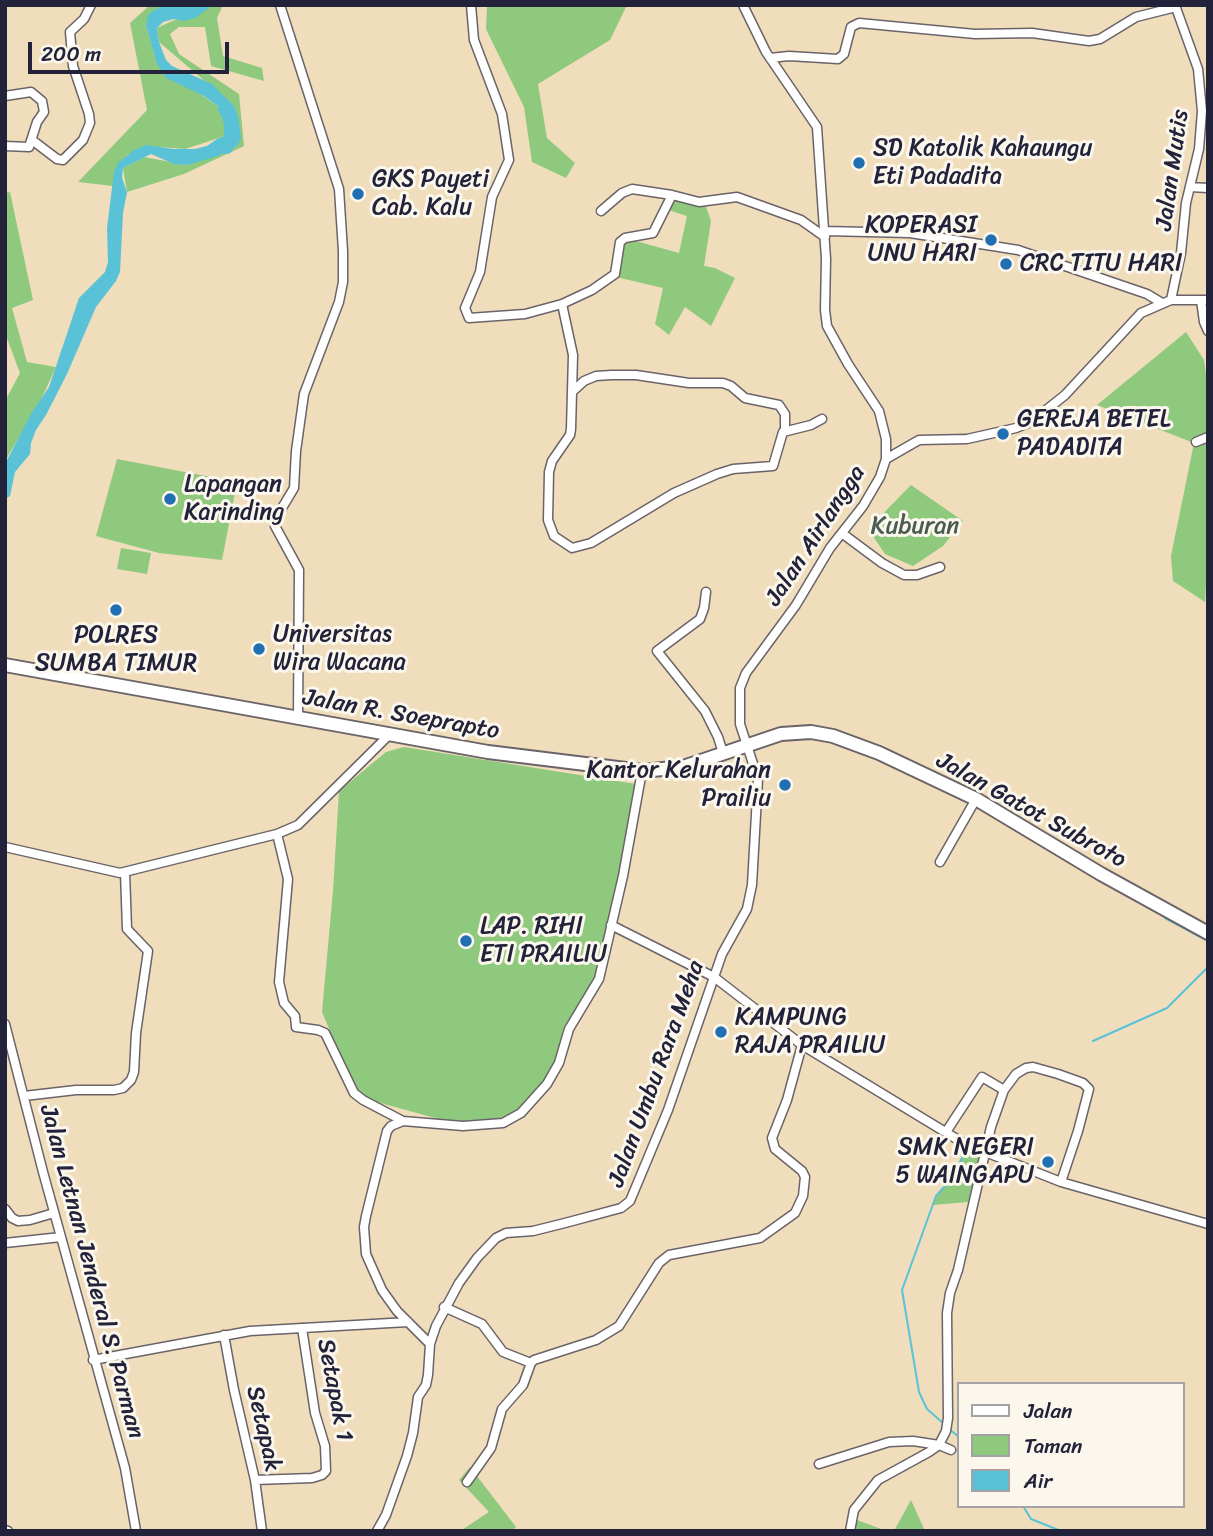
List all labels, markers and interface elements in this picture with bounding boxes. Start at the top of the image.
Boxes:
scale bar [32,28,233,72]
text: 200 m [41,35,101,73]
street label: Jalan Mutis [1150,108,1196,232]
place label: SD Katolik Kahaungu Eti Padadita [873,135,1092,191]
marker: SD Katolik Kahaungu Eti Padadita [851,155,867,171]
place label: GKS Payeti Cab. Kalu [372,166,489,222]
marker: GKS Payeti Cab. Kalu [350,186,366,202]
place label: KOPERASI UNU HARI [865,212,977,268]
marker: KOPERASI UNU HARI [983,232,999,248]
place label: CRC TITU HARI [1020,250,1182,278]
marker: CRC TITU HARI [998,256,1014,272]
place label: GEREJA BETEL PADADITA [1017,406,1171,462]
marker: GEREJA BETEL PADADITA [995,426,1011,442]
street label: Jalan Airlangga [760,460,872,612]
place label: Lapangan Karinding [184,471,284,527]
marker: Lapangan Karinding [162,491,178,507]
park label: Kuburan [871,513,959,541]
marker: POLRES SUMBA TIMUR [108,602,124,618]
place label: Universitas Wira Wacana [273,621,406,677]
place label: POLRES SUMBA TIMUR [35,622,197,678]
marker: Universitas Wira Wacana [251,641,267,657]
street label: Jalan R. Soeprapto [301,684,501,746]
street label: Jalan Gatot Subroto [931,747,1131,875]
place label: Kantor Kelurahan Prailiu [587,757,771,813]
marker: Kantor Kelurahan Prailiu [777,777,793,793]
place label: LAP. RIHI ETI PRAILIU [480,913,607,969]
marker: LAP. RIHI ETI PRAILIU [458,933,474,949]
street label: Jalan Umbu Rara Meha [603,957,711,1191]
place label: KAMPUNG RAJA PRAILIU [735,1004,885,1060]
marker: KAMPUNG RAJA PRAILIU [713,1024,729,1040]
street label: Jalan Letnan Jenderal S. Parman [33,1102,149,1442]
place label: SMK NEGERI 5 WAINGAPU [895,1134,1034,1190]
marker: SMK NEGERI 5 WAINGAPU [1040,1154,1056,1170]
street label: Setapak 1 [310,1336,358,1444]
legend [958,1382,1185,1508]
street label: Setapak [239,1383,287,1475]
text: Jalan [1024,1392,1072,1430]
text: Taman [1024,1427,1082,1465]
text: Air [1024,1462,1052,1500]

